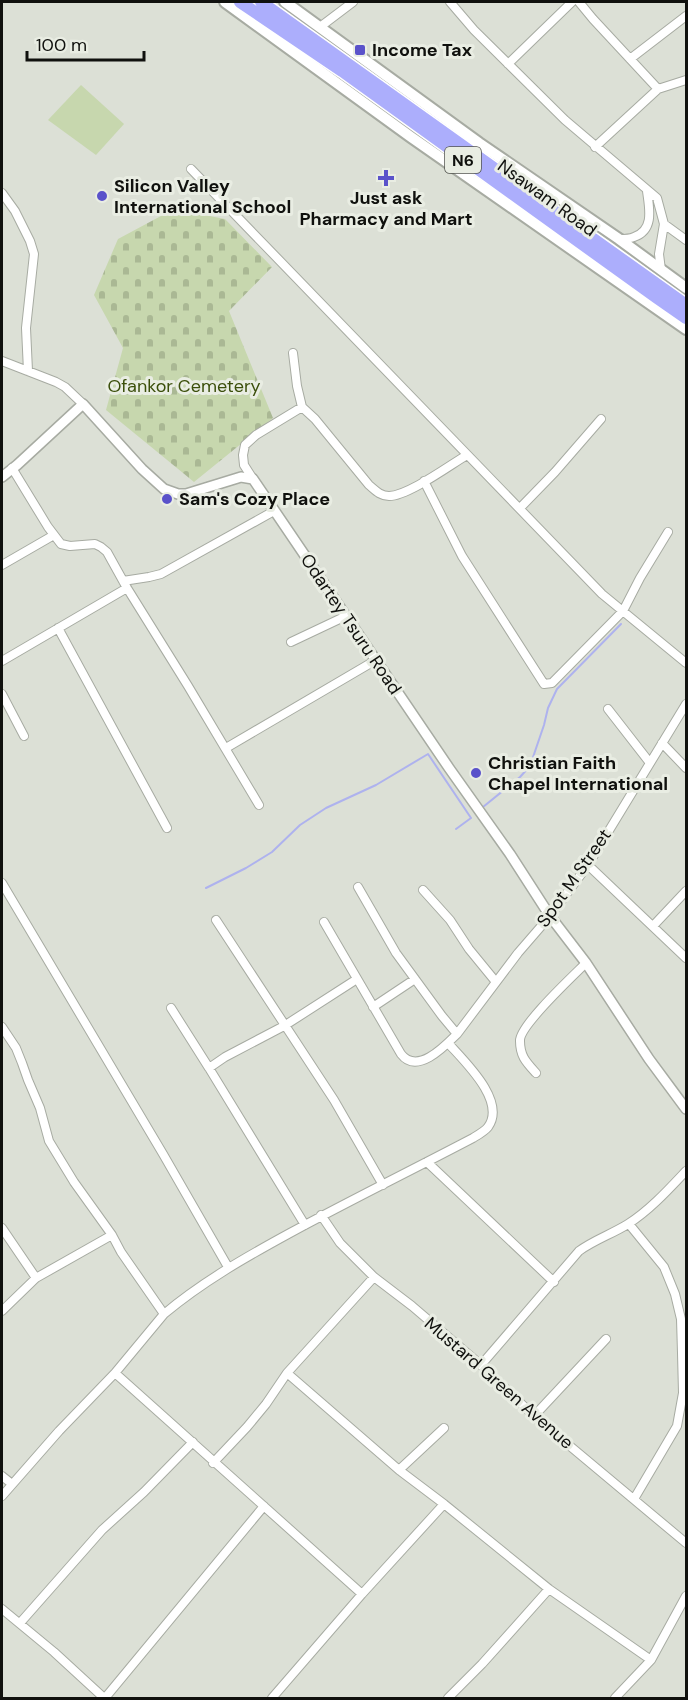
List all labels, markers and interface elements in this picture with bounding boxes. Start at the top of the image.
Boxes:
scale bar [27,24,144,62]
text: 100 m [36,33,87,57]
place label: Income Tax [372,38,472,62]
marker: Income Tax [353,43,367,57]
road number: N6 [445,147,481,173]
street label: Nsawam Road [493,154,601,242]
marker: Just ask Pharmacy and Mart [379,171,393,185]
place label: Silicon Valley International School [114,174,291,219]
place label: Just ask Pharmacy and Mart [300,186,472,231]
marker: Silicon Valley International School [95,189,109,203]
park label: Ofankor Cemetery [107,374,261,398]
place label: Sam's Cozy Place [179,487,330,511]
marker: Sam's Cozy Place [160,492,174,506]
street label: Odartey Tsuru Road [295,549,407,699]
place label: Christian Faith Chapel International [488,751,668,796]
marker: Christian Faith Chapel International [469,766,483,780]
street label: Spot M Street [531,824,617,932]
street label: Mustard Green Avenue [419,1312,579,1454]

